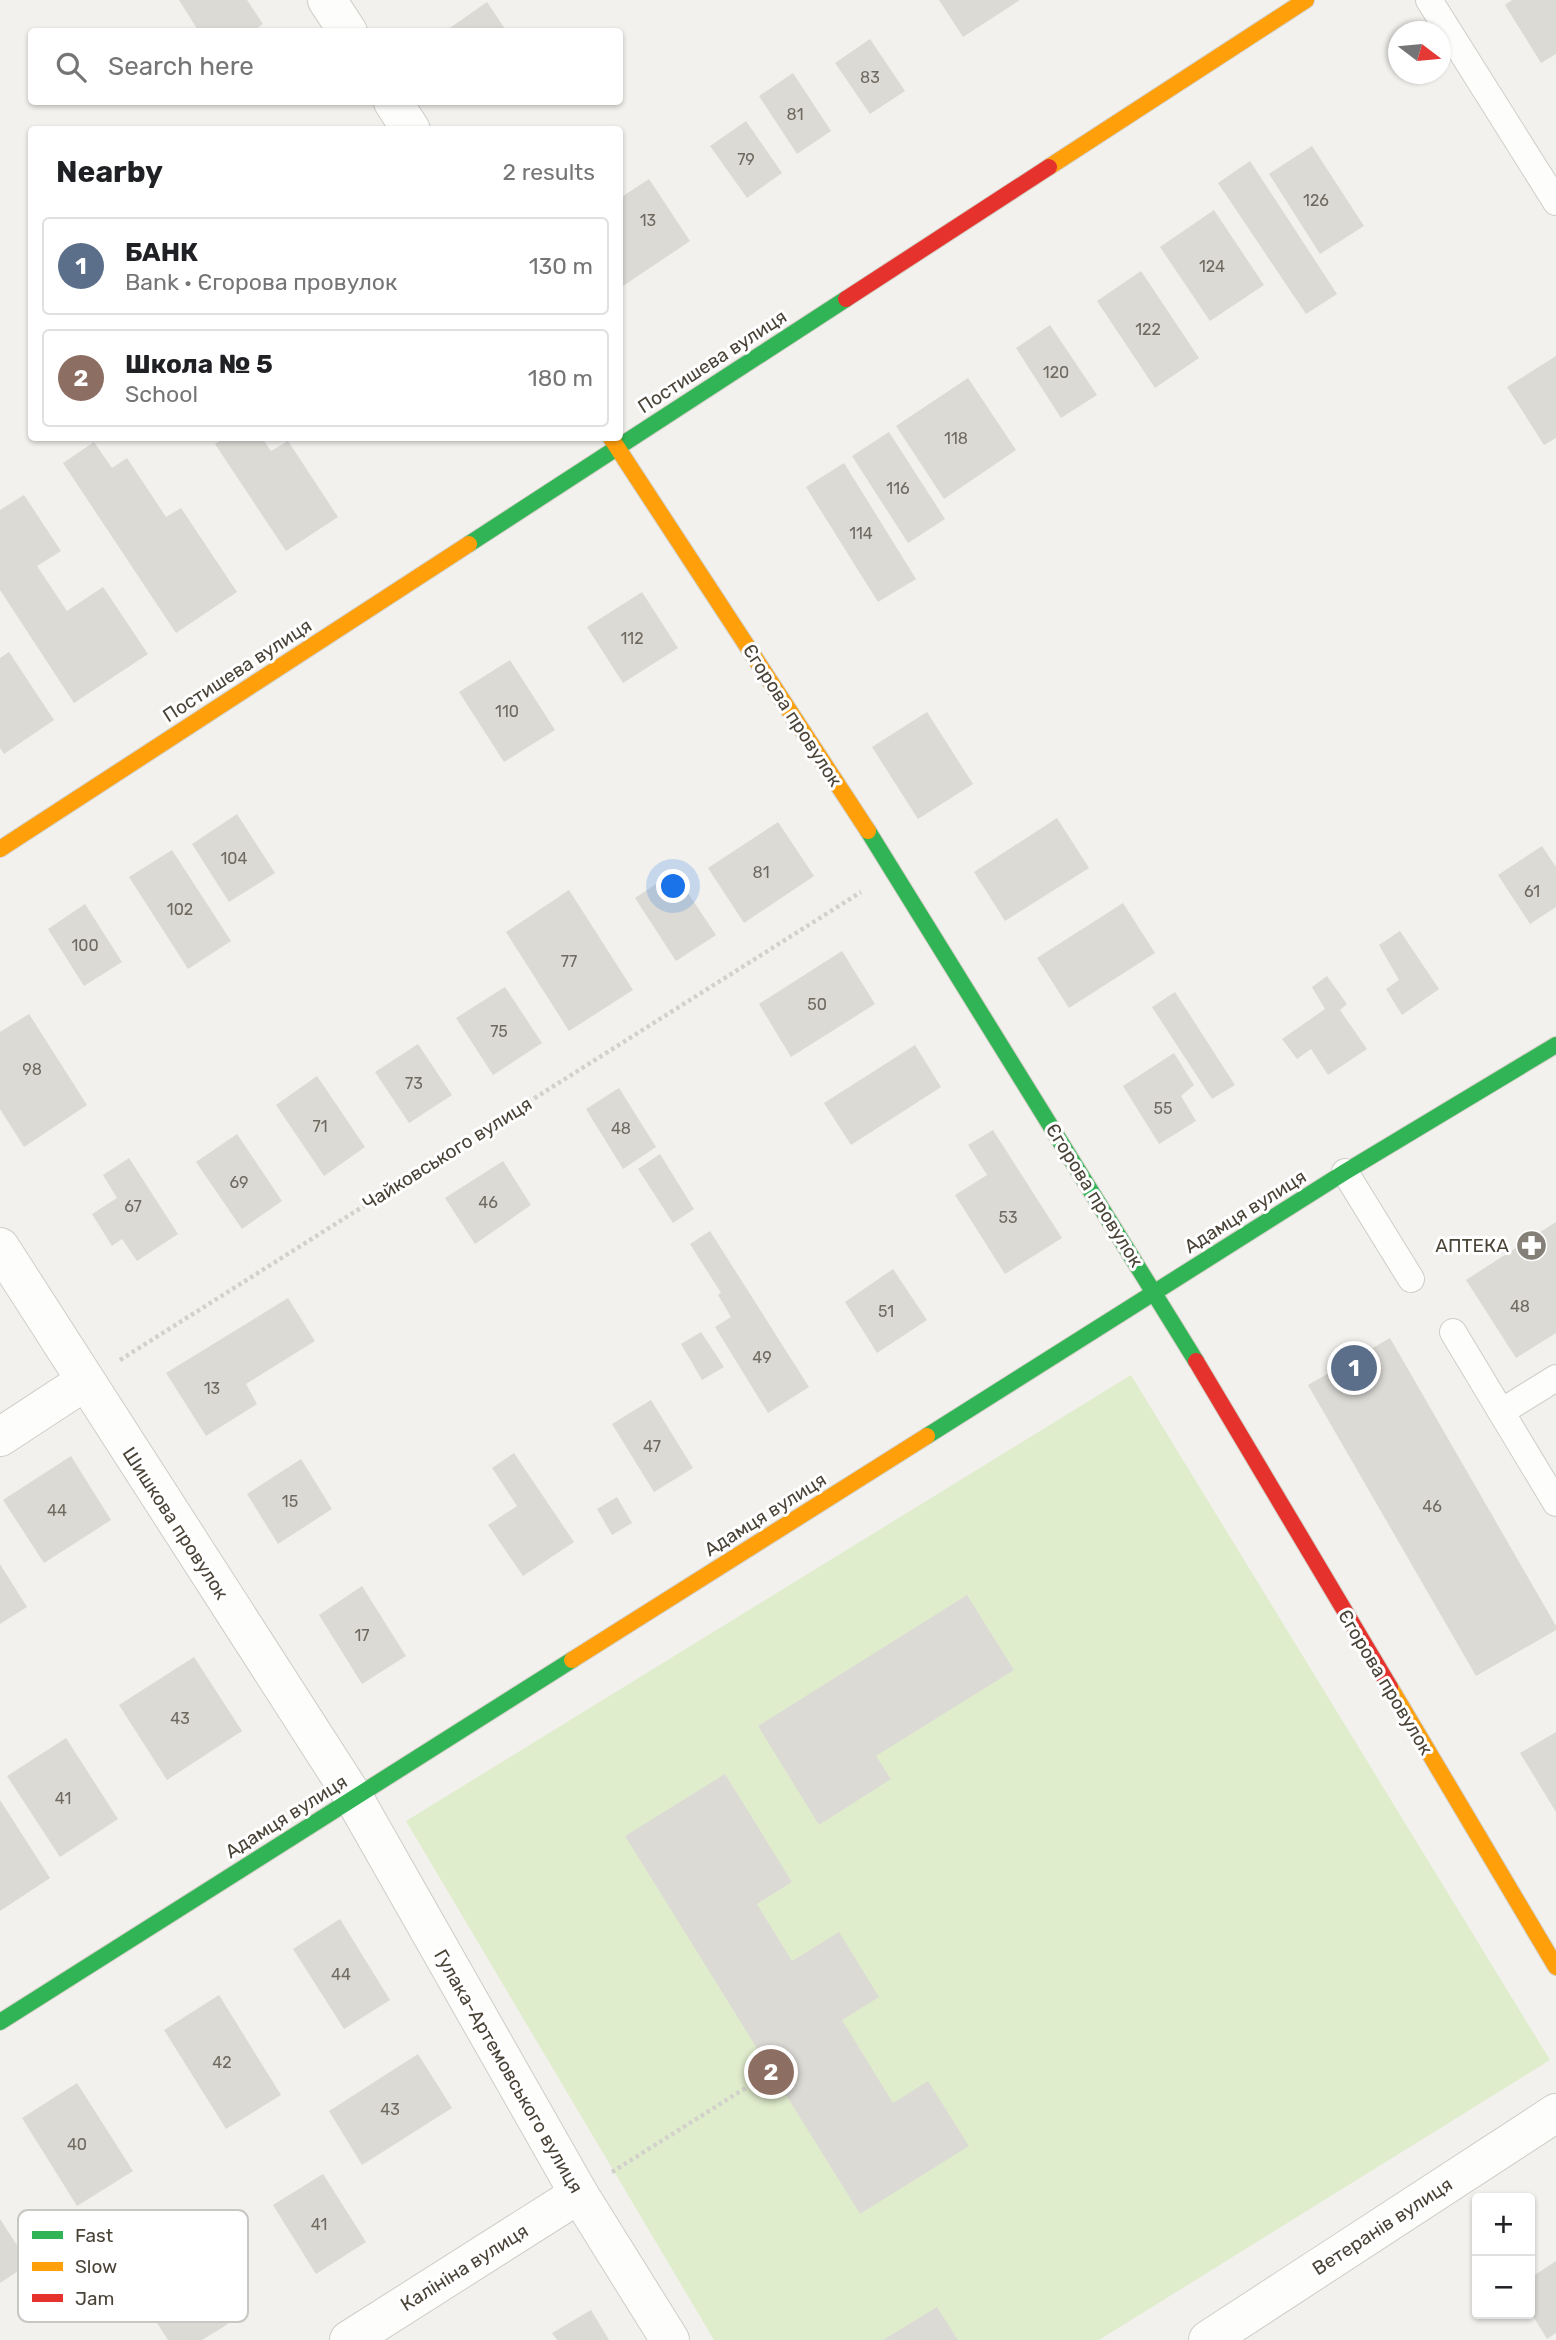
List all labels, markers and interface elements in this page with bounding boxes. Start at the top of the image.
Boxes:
north arrow [1388,21,1451,84]
search box [28,28,623,105]
icon: search [52,48,90,86]
text: Search here [108,51,254,82]
house number: 83 [860,68,880,87]
house number: 81 [786,105,804,124]
house number: 79 [737,150,755,169]
text: Nearby [56,154,163,190]
text: 2 results [503,158,595,186]
house number: 126 [1303,191,1329,210]
house number: 13 [640,211,656,230]
text: БАНК [125,237,198,268]
text: 1 [75,252,87,280]
text: 130 m [529,252,593,280]
house number: 124 [1199,257,1225,276]
text: Bank · Єгорова провулок [125,268,397,296]
street label: Постишева вулиця [634,305,791,418]
house number: 122 [1135,320,1161,339]
text: Школа № 5 [125,349,273,380]
house number: 120 [1043,363,1069,382]
text: 2 [74,364,88,392]
text: 180 m [528,364,593,392]
text: School [125,380,198,408]
house number: 118 [944,429,968,448]
house number: 116 [886,479,910,498]
house number: 114 [849,524,873,543]
street label: Постишева вулиця [159,614,316,727]
house number: 112 [620,629,644,648]
street label: Єгорова провулок [738,640,847,791]
house number: 110 [495,702,519,721]
house number: 104 [221,849,248,868]
house number: 81 [752,863,770,882]
your location [656,869,690,903]
house number: 61 [1524,882,1540,901]
house number: 102 [167,900,193,919]
house number: 100 [71,936,99,955]
house number: 77 [561,952,577,971]
house number: 50 [807,995,827,1014]
house number: 75 [490,1022,508,1041]
house number: 98 [22,1060,42,1079]
house number: 73 [405,1074,423,1093]
street label: Чайковського вулиця [358,1092,536,1215]
house number: 55 [1153,1099,1173,1118]
house number: 71 [312,1117,328,1136]
house number: 48 [611,1119,631,1138]
street label: Єгорова провулок [1041,1119,1148,1271]
street label: Адамця вулиця [1180,1165,1311,1258]
house number: 69 [229,1173,249,1192]
house number: 46 [478,1193,498,1212]
house number: 67 [124,1197,142,1216]
house number: 53 [998,1208,1018,1227]
pharmacy icon: АПТЕКА [1515,1228,1549,1262]
place label: АПТЕКА [1435,1234,1509,1257]
house number: 48 [1510,1297,1530,1316]
house number: 51 [878,1302,894,1321]
pin: 1 [1331,1342,1377,1394]
house number: 49 [752,1348,772,1367]
house number: 13 [204,1379,220,1398]
house number: 47 [643,1437,661,1456]
street label: Шишкова провулок [118,1443,233,1604]
street label: Адамця вулиця [700,1468,831,1561]
house number: 15 [282,1492,298,1511]
house number: 46 [1422,1497,1442,1516]
house number: 44 [47,1501,67,1520]
street label: Єгорова провулок [1333,1606,1438,1759]
house number: 17 [354,1626,370,1645]
house number: 43 [170,1709,190,1728]
street label: Адамця вулиця [221,1770,352,1863]
house number: 41 [55,1789,71,1808]
street label: Гулака-Артемовського вулиця [429,1945,588,2197]
house number: 44 [331,1965,351,1984]
pin: 2 [748,2046,794,2098]
house number: 42 [212,2053,232,2072]
house number: 43 [380,2100,400,2119]
house number: 40 [67,2135,87,2154]
street label: Ветеранів вулиця [1308,2173,1457,2280]
map controls [1472,2193,1535,2319]
button: + [1472,2193,1535,2256]
legend [18,2210,248,2322]
house number: 41 [311,2215,327,2234]
street label: Калініна вулиця [396,2219,532,2316]
text: Fast [75,2224,114,2247]
text: Slow [75,2255,117,2278]
button: − [1472,2256,1535,2319]
text: Jam [75,2287,114,2310]

